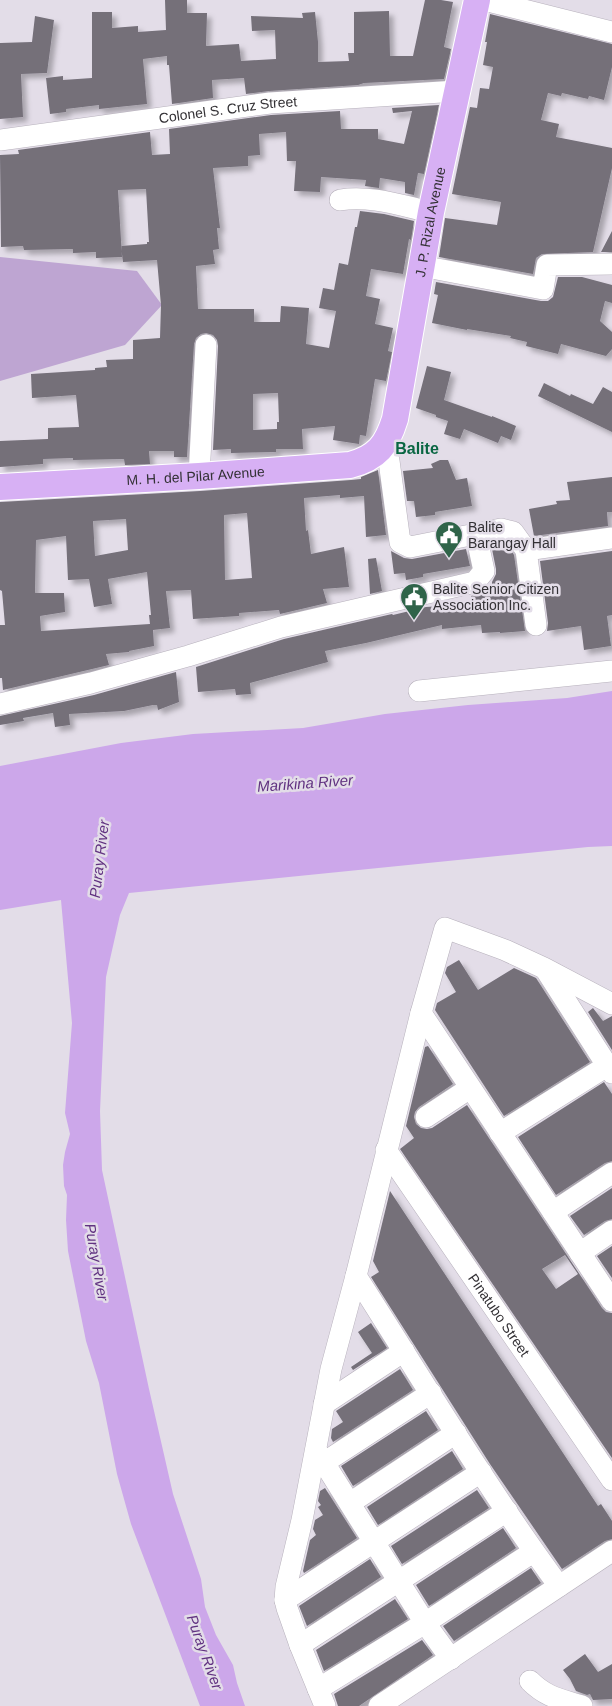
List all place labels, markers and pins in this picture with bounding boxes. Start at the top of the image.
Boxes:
place label: Balite Barangay Hall [468,519,556,551]
public building icon: Balite Barangay Hall [434,520,464,559]
place label: Balite Senior Citizen Association Inc. [433,581,559,613]
public building icon: Balite Senior Citizen Association Inc. [399,582,429,621]

